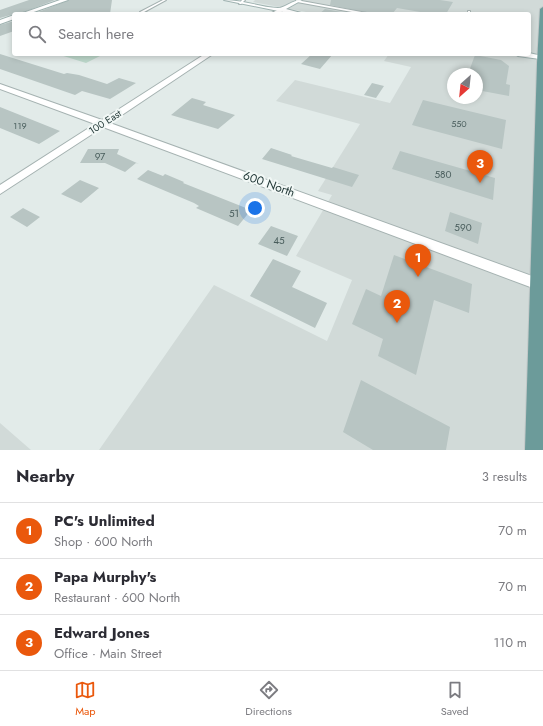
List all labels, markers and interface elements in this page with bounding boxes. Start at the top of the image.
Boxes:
search box [12,12,531,56]
icon: search [26,23,48,45]
text: Search here [58,23,134,45]
north arrow [447,68,483,104]
street label: 100 East [86,106,125,138]
house number: 550 [451,117,467,130]
house number: 119 [13,119,27,132]
house number: 97 [95,149,106,164]
pin: 3 [467,150,493,183]
street label: 600 North [241,166,297,202]
house number: 580 [434,167,452,182]
your location [245,198,265,218]
house number: 51 [229,206,239,221]
house number: 590 [454,220,472,235]
house number: 45 [273,233,285,248]
pin: 1 [405,244,431,277]
pin: 2 [384,290,410,323]
text: Nearby [16,464,74,488]
text: 3 results [482,467,527,486]
text: PC's Unlimited [54,510,155,532]
text: 1 [26,521,32,540]
text: 70 m [498,521,527,540]
text: Shop · 600 North [54,532,153,551]
text: Papa Murphy's [54,566,156,588]
text: 2 [25,577,33,596]
text: 70 m [498,577,527,596]
text: Restaurant · 600 North [54,588,180,607]
text: Edward Jones [54,622,150,644]
text: 3 [25,633,33,652]
text: 110 m [493,633,527,652]
text: Office · Main Street [54,644,162,663]
tab: Map [74,679,96,719]
tab: Directions [245,679,292,719]
tab: Saved [441,679,469,719]

